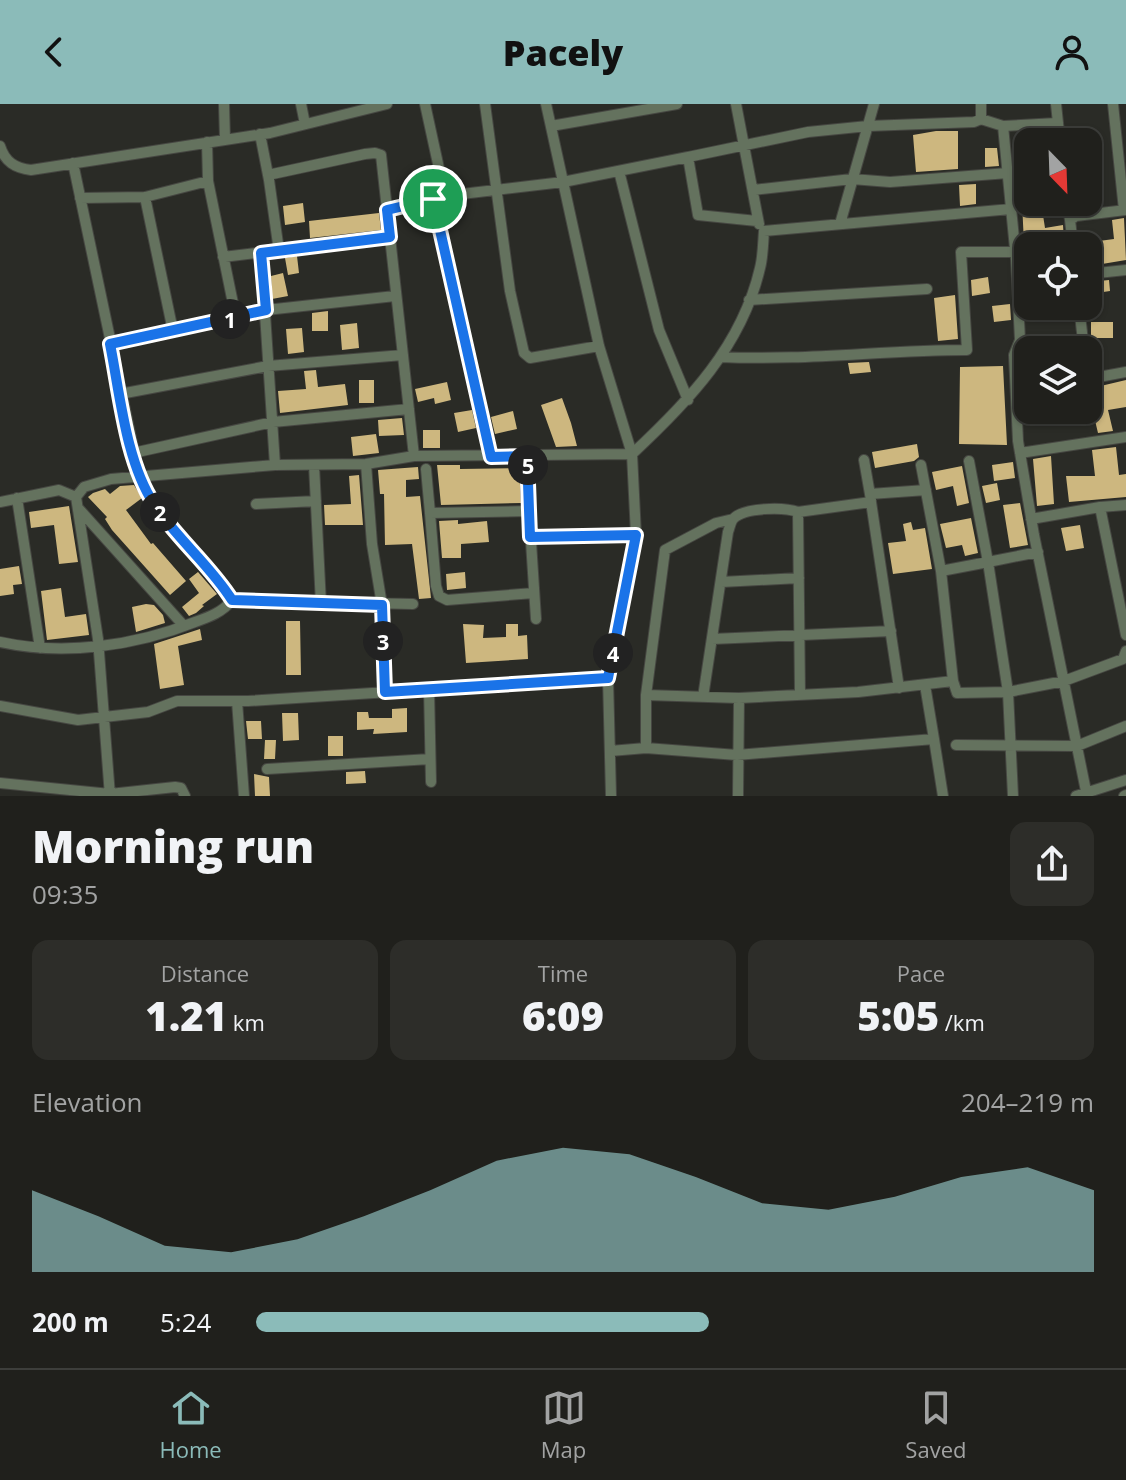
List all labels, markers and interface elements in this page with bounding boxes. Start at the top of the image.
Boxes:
text: Pacely [503,28,623,77]
icon: back [32,30,76,74]
icon: person [1050,30,1094,74]
north arrow [1014,128,1102,216]
map controls [1014,128,1102,424]
pin [399,165,467,233]
icon: arrive [411,177,455,221]
button: locate [1014,232,1102,320]
pin: 1 [210,299,250,339]
text: 1 [224,304,236,334]
button: layers [1014,336,1102,424]
pin: 5 [508,445,548,485]
text: 5 [522,450,534,480]
pin: 2 [140,492,180,532]
text: 2 [154,497,166,527]
pin: 3 [363,621,403,661]
text: 3 [377,626,389,656]
pin: 4 [593,633,633,673]
text: 4 [607,638,619,668]
text: Morning run [32,816,314,876]
button: share [1010,822,1094,906]
text: 09:35 [32,876,98,912]
text: Distance [161,958,249,988]
text: Time [538,958,588,988]
text: Pace [897,958,945,988]
text: 1.21 [145,988,227,1043]
text: 6:09 [522,988,604,1043]
text: 5:05 [857,988,939,1043]
text: km [227,1007,265,1037]
text: /km [939,1007,985,1037]
text: Elevation [32,1084,142,1120]
text: 204–219 m [961,1084,1094,1120]
text: 200 m [32,1304,109,1340]
text: 5:24 [160,1304,211,1340]
tab: Home [160,1386,222,1464]
tab: Map [541,1386,586,1464]
tab: Saved [905,1386,966,1464]

